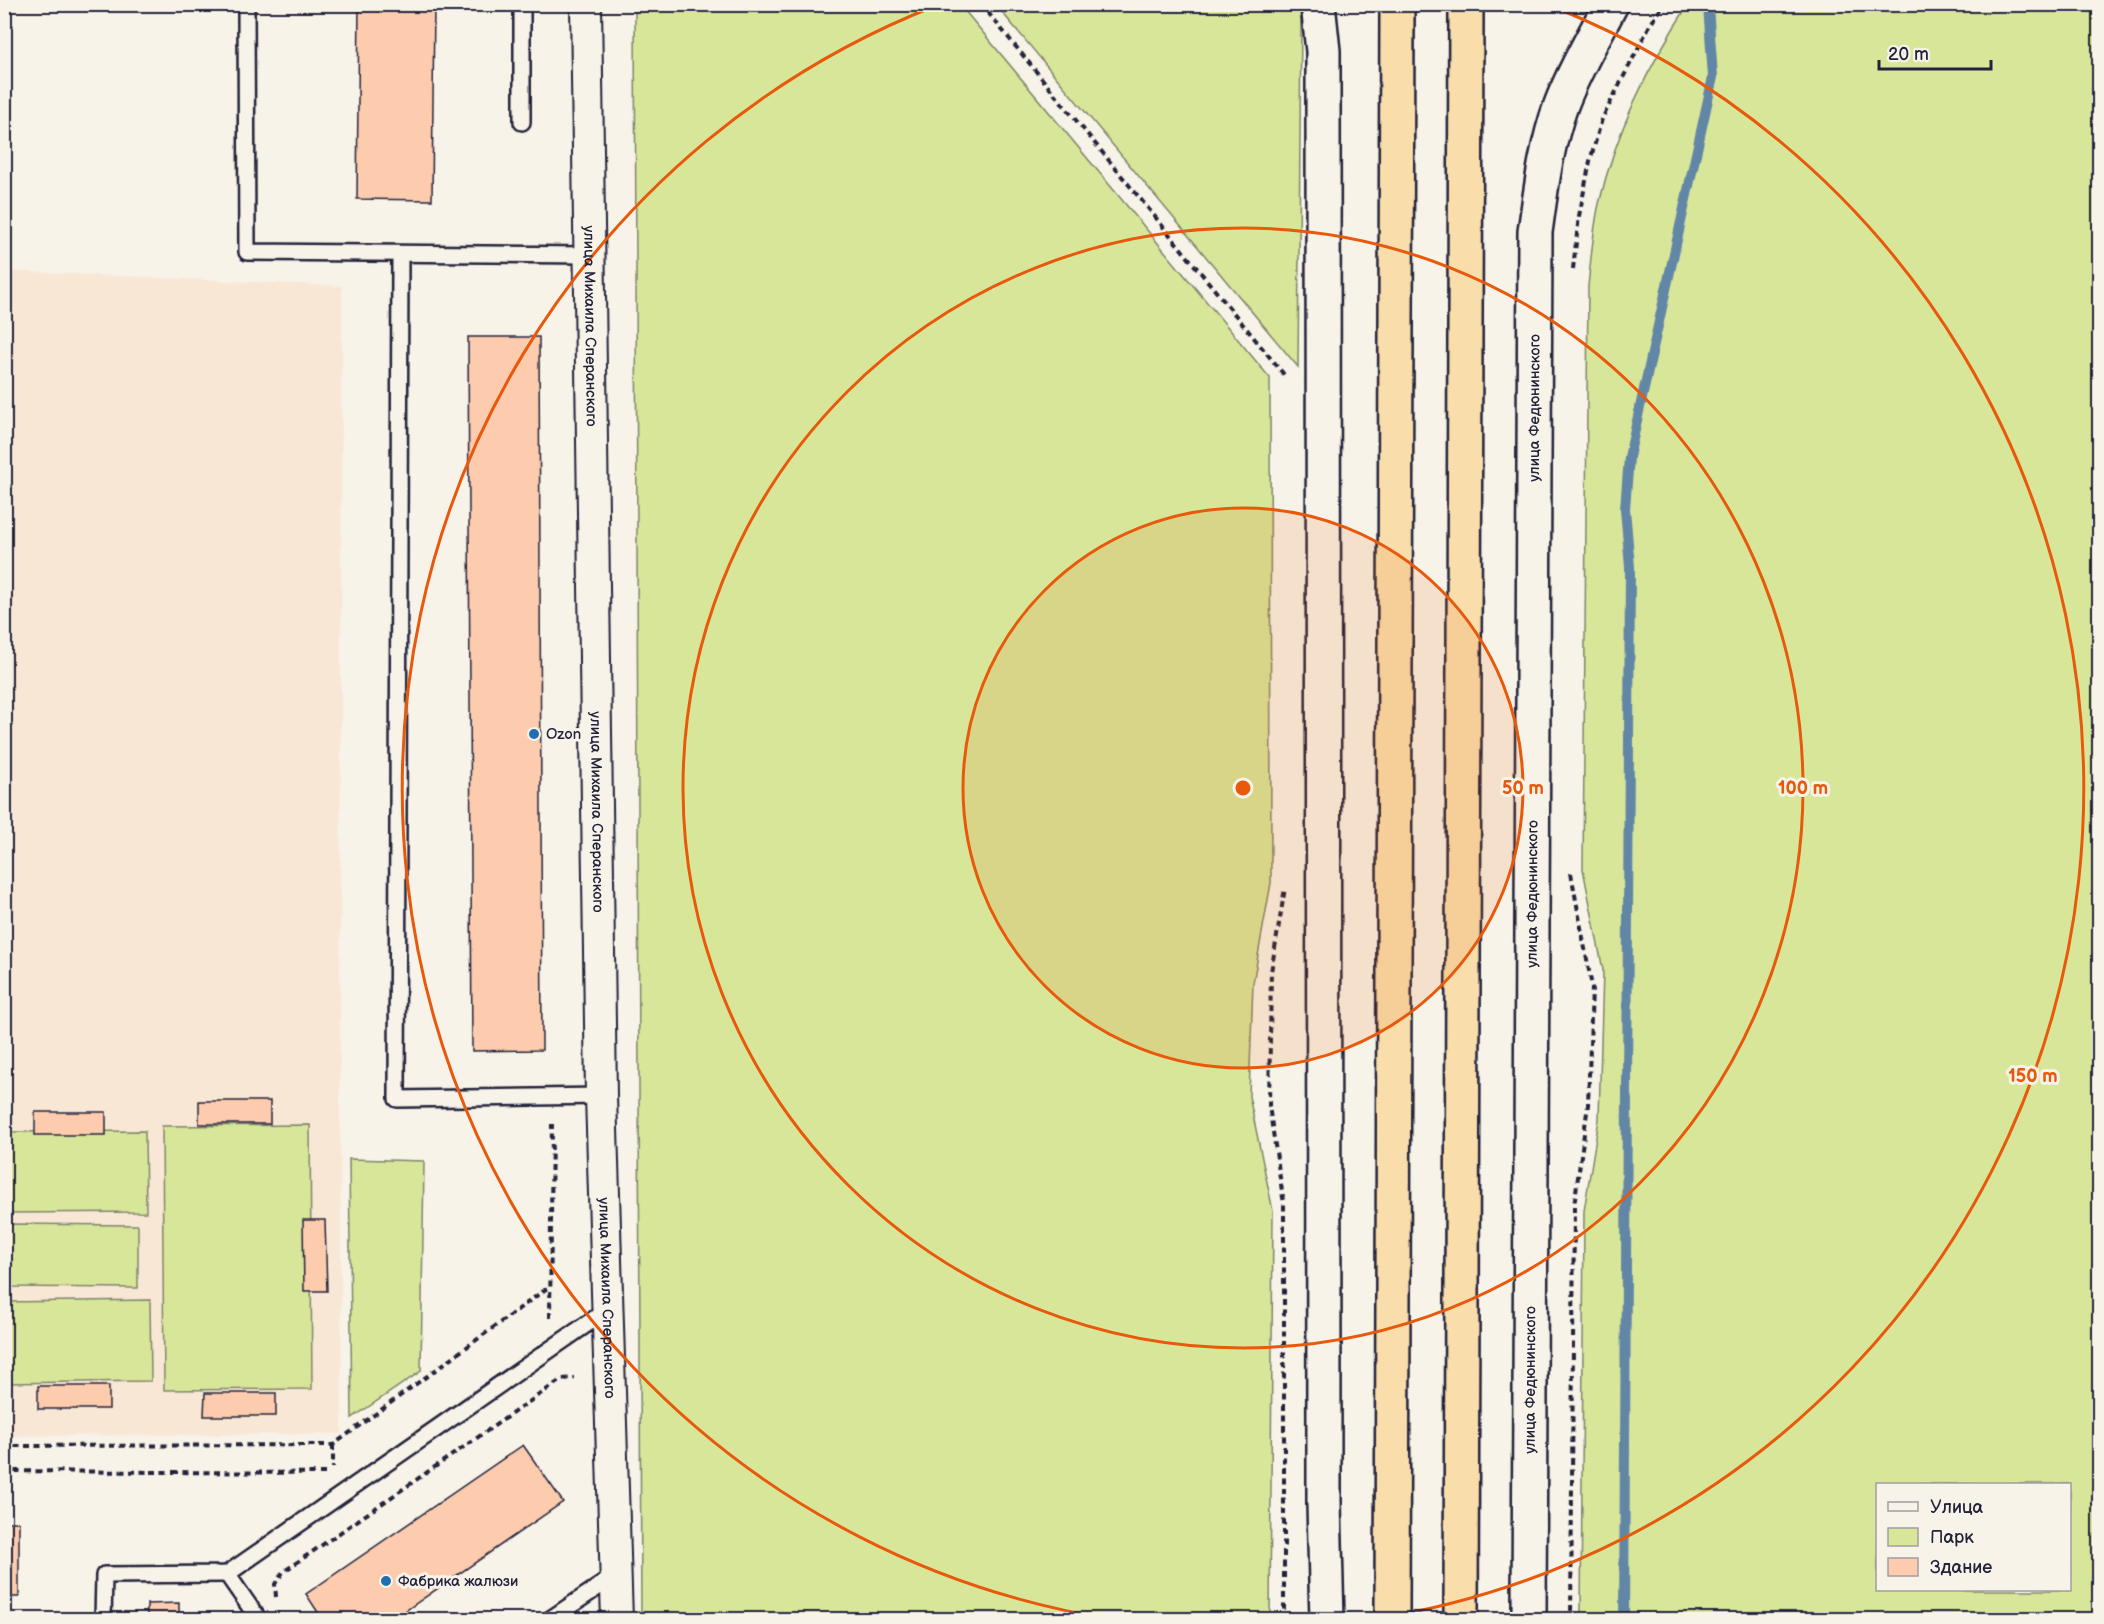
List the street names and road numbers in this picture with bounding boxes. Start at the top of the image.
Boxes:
street label: улица Михаила Сперанского [580,225,601,427]
street label: улица Федюнинского [1524,334,1544,482]
street label: улица Михаила Сперанского [586,711,608,913]
street label: улица Федюнинского [1522,820,1542,968]
street label: улица Михаила Сперанского [595,1197,620,1399]
street label: улица Федюнинского [1520,1306,1540,1454]

